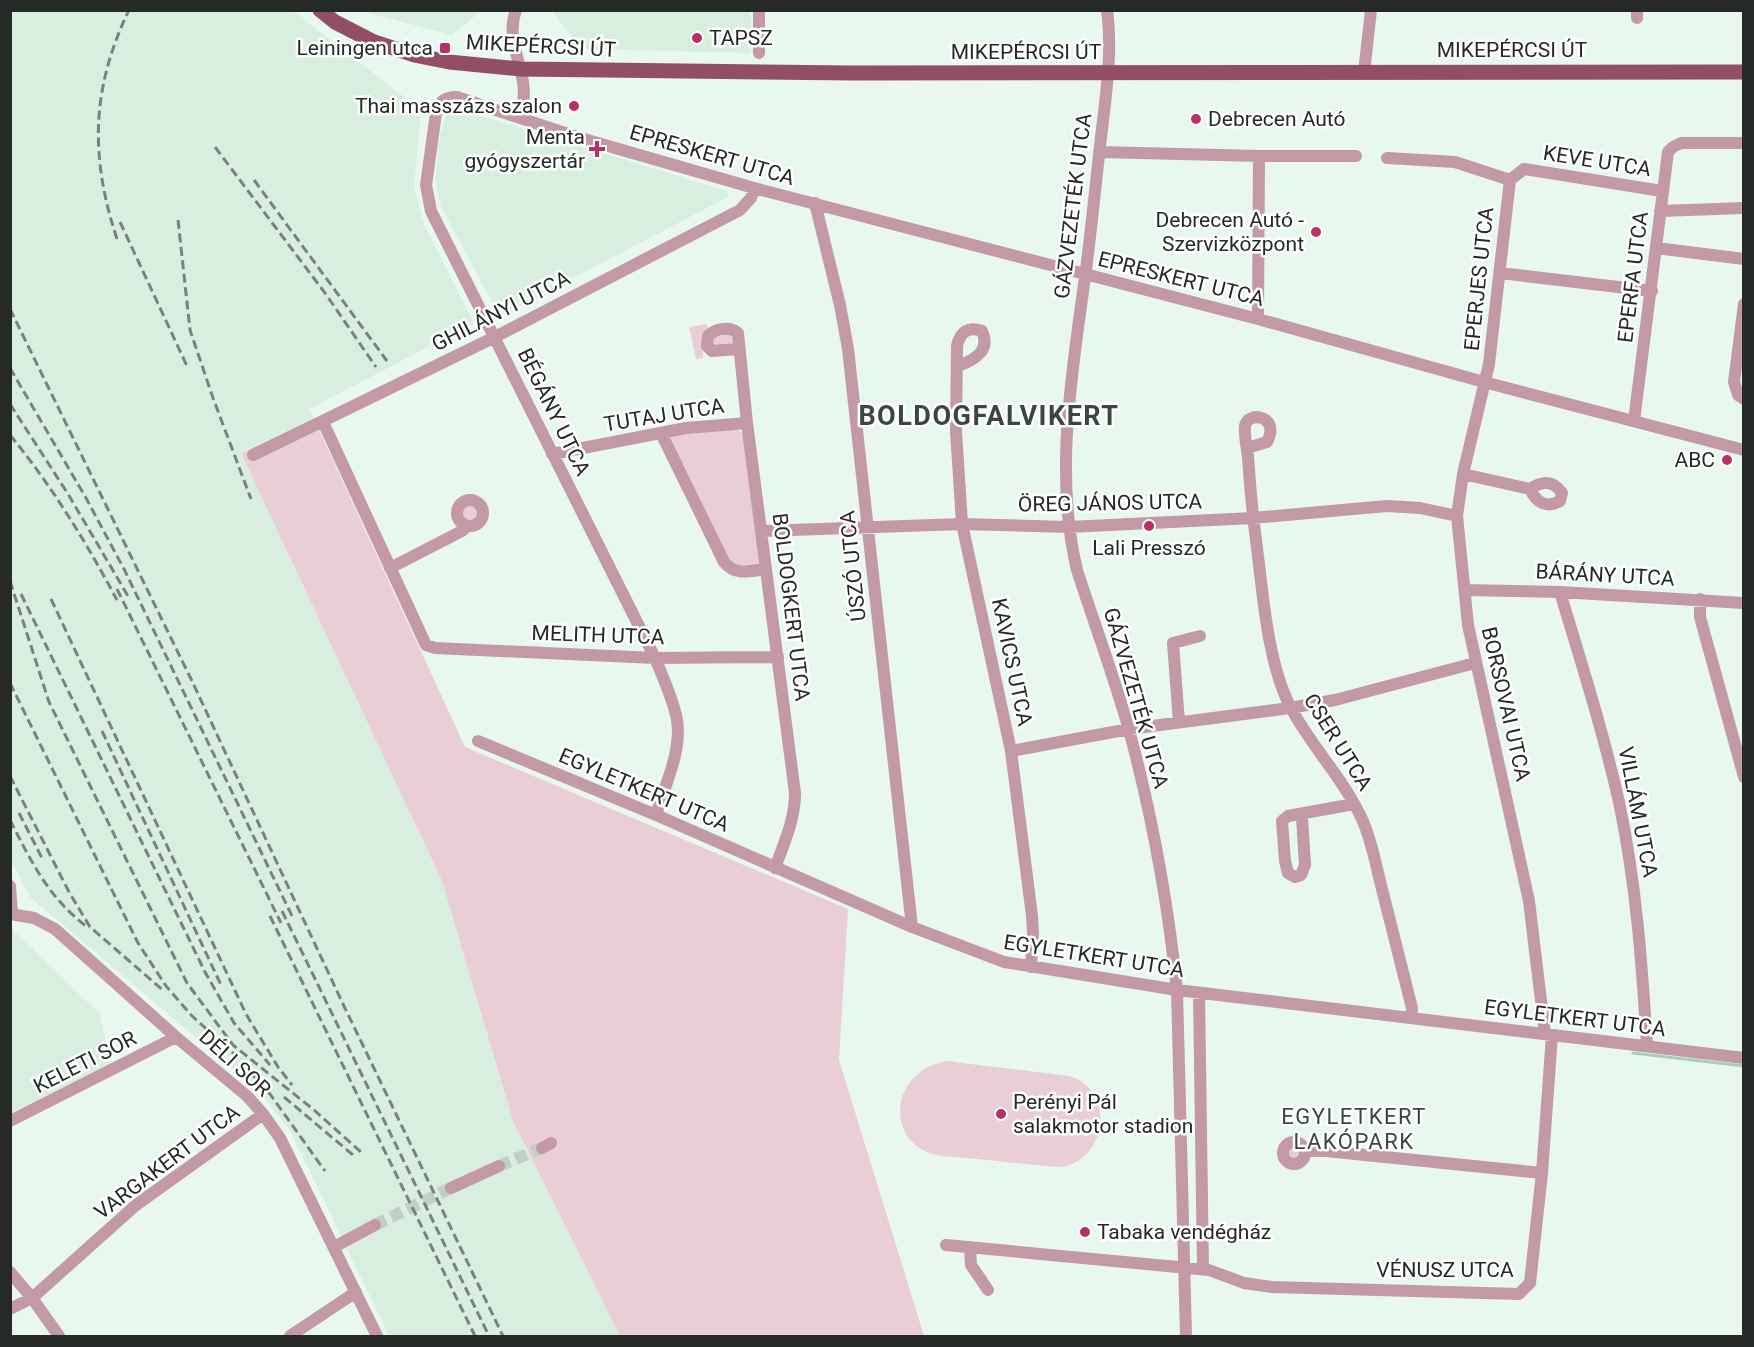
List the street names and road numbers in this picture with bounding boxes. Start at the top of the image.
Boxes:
street label: MIKEPÉRCSI ÚT [465,30,617,62]
street label: MIKEPÉRCSI ÚT [1437,38,1588,62]
street label: MIKEPÉRCSI ÚT [951,40,1102,64]
street label: GÁZVEZETÉK UTCA [1050,112,1096,300]
street label: EPRESKERT UTCA [627,120,797,190]
street label: KEVE UTCA [1541,141,1653,181]
street label: EPERJES UTCA [1460,206,1499,352]
street label: EPERFA UTCA [1613,210,1653,344]
street label: EPRESKERT UTCA [1095,247,1267,311]
street label: GHILÁNYI UTCA [428,266,574,356]
street label: BÉGÁNY UTCA [513,344,595,480]
street label: TUTAJ UTCA [602,394,726,436]
street label: ÖREG JÁNOS UTCA [1018,489,1203,517]
street label: ÚSZÓ UTCA [835,509,871,623]
street label: BOLDOGKERT UTCA [768,512,814,703]
street label: BÁRÁNY UTCA [1535,559,1675,591]
street label: KAVICS UTCA [987,596,1037,728]
street label: GÁZVEZETÉK UTCA [1099,605,1173,791]
street label: MELITH UTCA [531,621,665,649]
street label: BORSOVAI UTCA [1477,625,1535,784]
street label: CSER UTCA [1299,689,1377,795]
street label: EGYLETKERT UTCA [555,743,733,837]
street label: VILLÁM UTCA [1614,745,1662,880]
street label: EGYLETKERT UTCA [1002,930,1186,982]
street label: EGYLETKERT UTCA [1483,995,1667,1041]
street label: DÉLI SOR [194,1025,276,1101]
street label: KELETI SOR [30,1026,140,1098]
street label: VARGAKERT UTCA [90,1100,244,1224]
street label: VÉNUSZ UTCA [1376,1258,1514,1282]

